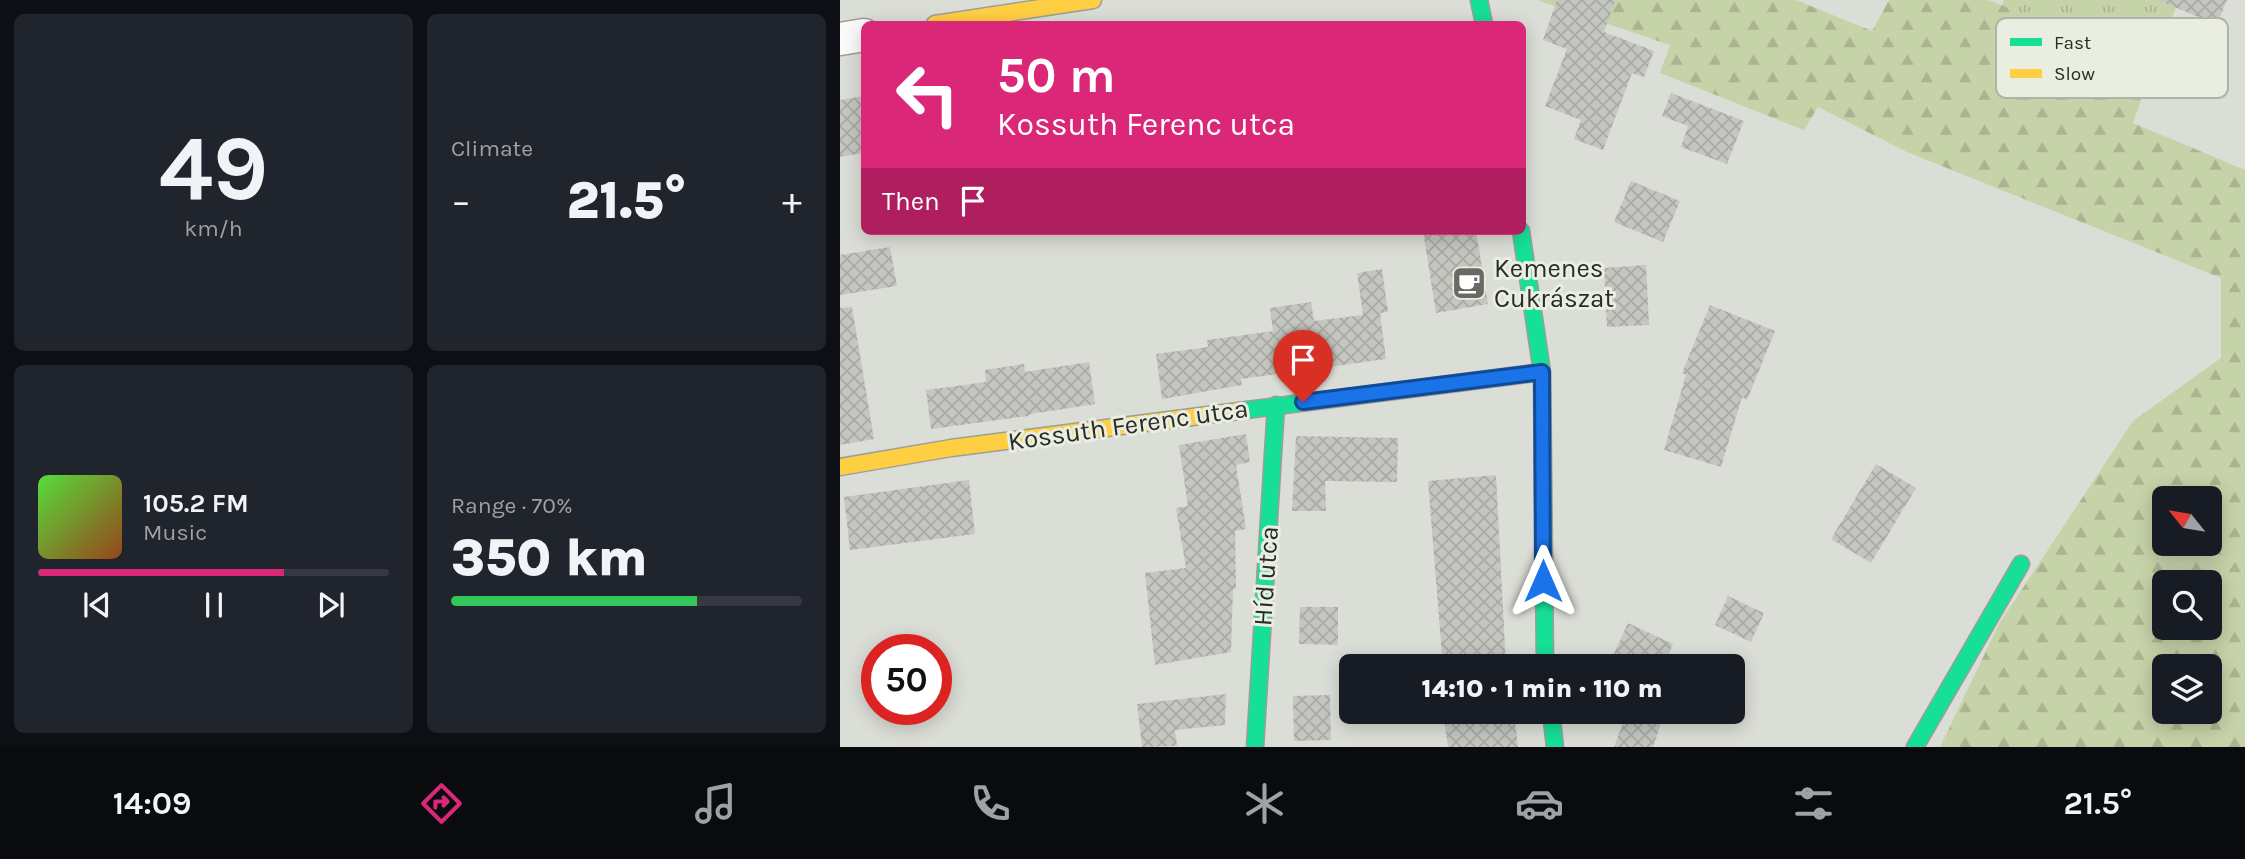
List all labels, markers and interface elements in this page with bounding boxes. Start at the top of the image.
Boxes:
legend [1996,18,2228,98]
text: Fast [2054,32,2091,54]
text: 50 m [997,47,1115,104]
icon: left [882,49,973,140]
text: Slow [2054,63,2095,85]
text: Kossuth Ferenc utca [997,106,1295,143]
text: 49 [159,116,268,222]
text: Climate [451,135,533,162]
text: 21.5° [566,170,687,231]
text: − [451,179,471,224]
text: + [782,179,802,224]
icon: arrive [954,182,992,220]
text: Then [882,186,940,217]
text: km/h [184,215,243,242]
place label: Kemenes Cukrászat [1494,253,1614,314]
cafe icon: Kemenes Cukrászat [1450,264,1488,302]
pin [1273,330,1333,402]
icon: arrive [1284,341,1322,379]
street label: Kossuth Ferenc utca [1006,393,1250,457]
north arrow [2152,486,2222,556]
map controls [2152,486,2222,724]
text: 105.2 FM [143,488,249,519]
text: Range · 70% [451,492,573,519]
text: Music [143,519,207,546]
street label: Híd utca [1247,525,1285,627]
text: 350 km [451,527,648,588]
position arrow [1506,544,1580,618]
button: search [2152,570,2222,640]
icon: previous [78,586,116,624]
icon: pause [195,586,233,624]
icon: next [312,586,350,624]
speed limit sign: 50 [861,634,952,725]
button: layers [2152,654,2222,724]
text: 14:10 · 1 min · 110 m [1422,673,1662,704]
icon: directions [417,779,466,828]
icon: music [691,779,740,828]
icon: phone [966,779,1015,828]
icon: climate [1240,779,1289,828]
icon: car [1515,779,1564,828]
icon: filters [1789,779,1838,828]
text: 14:09 [113,785,192,822]
text: 21.5° [2064,785,2132,822]

